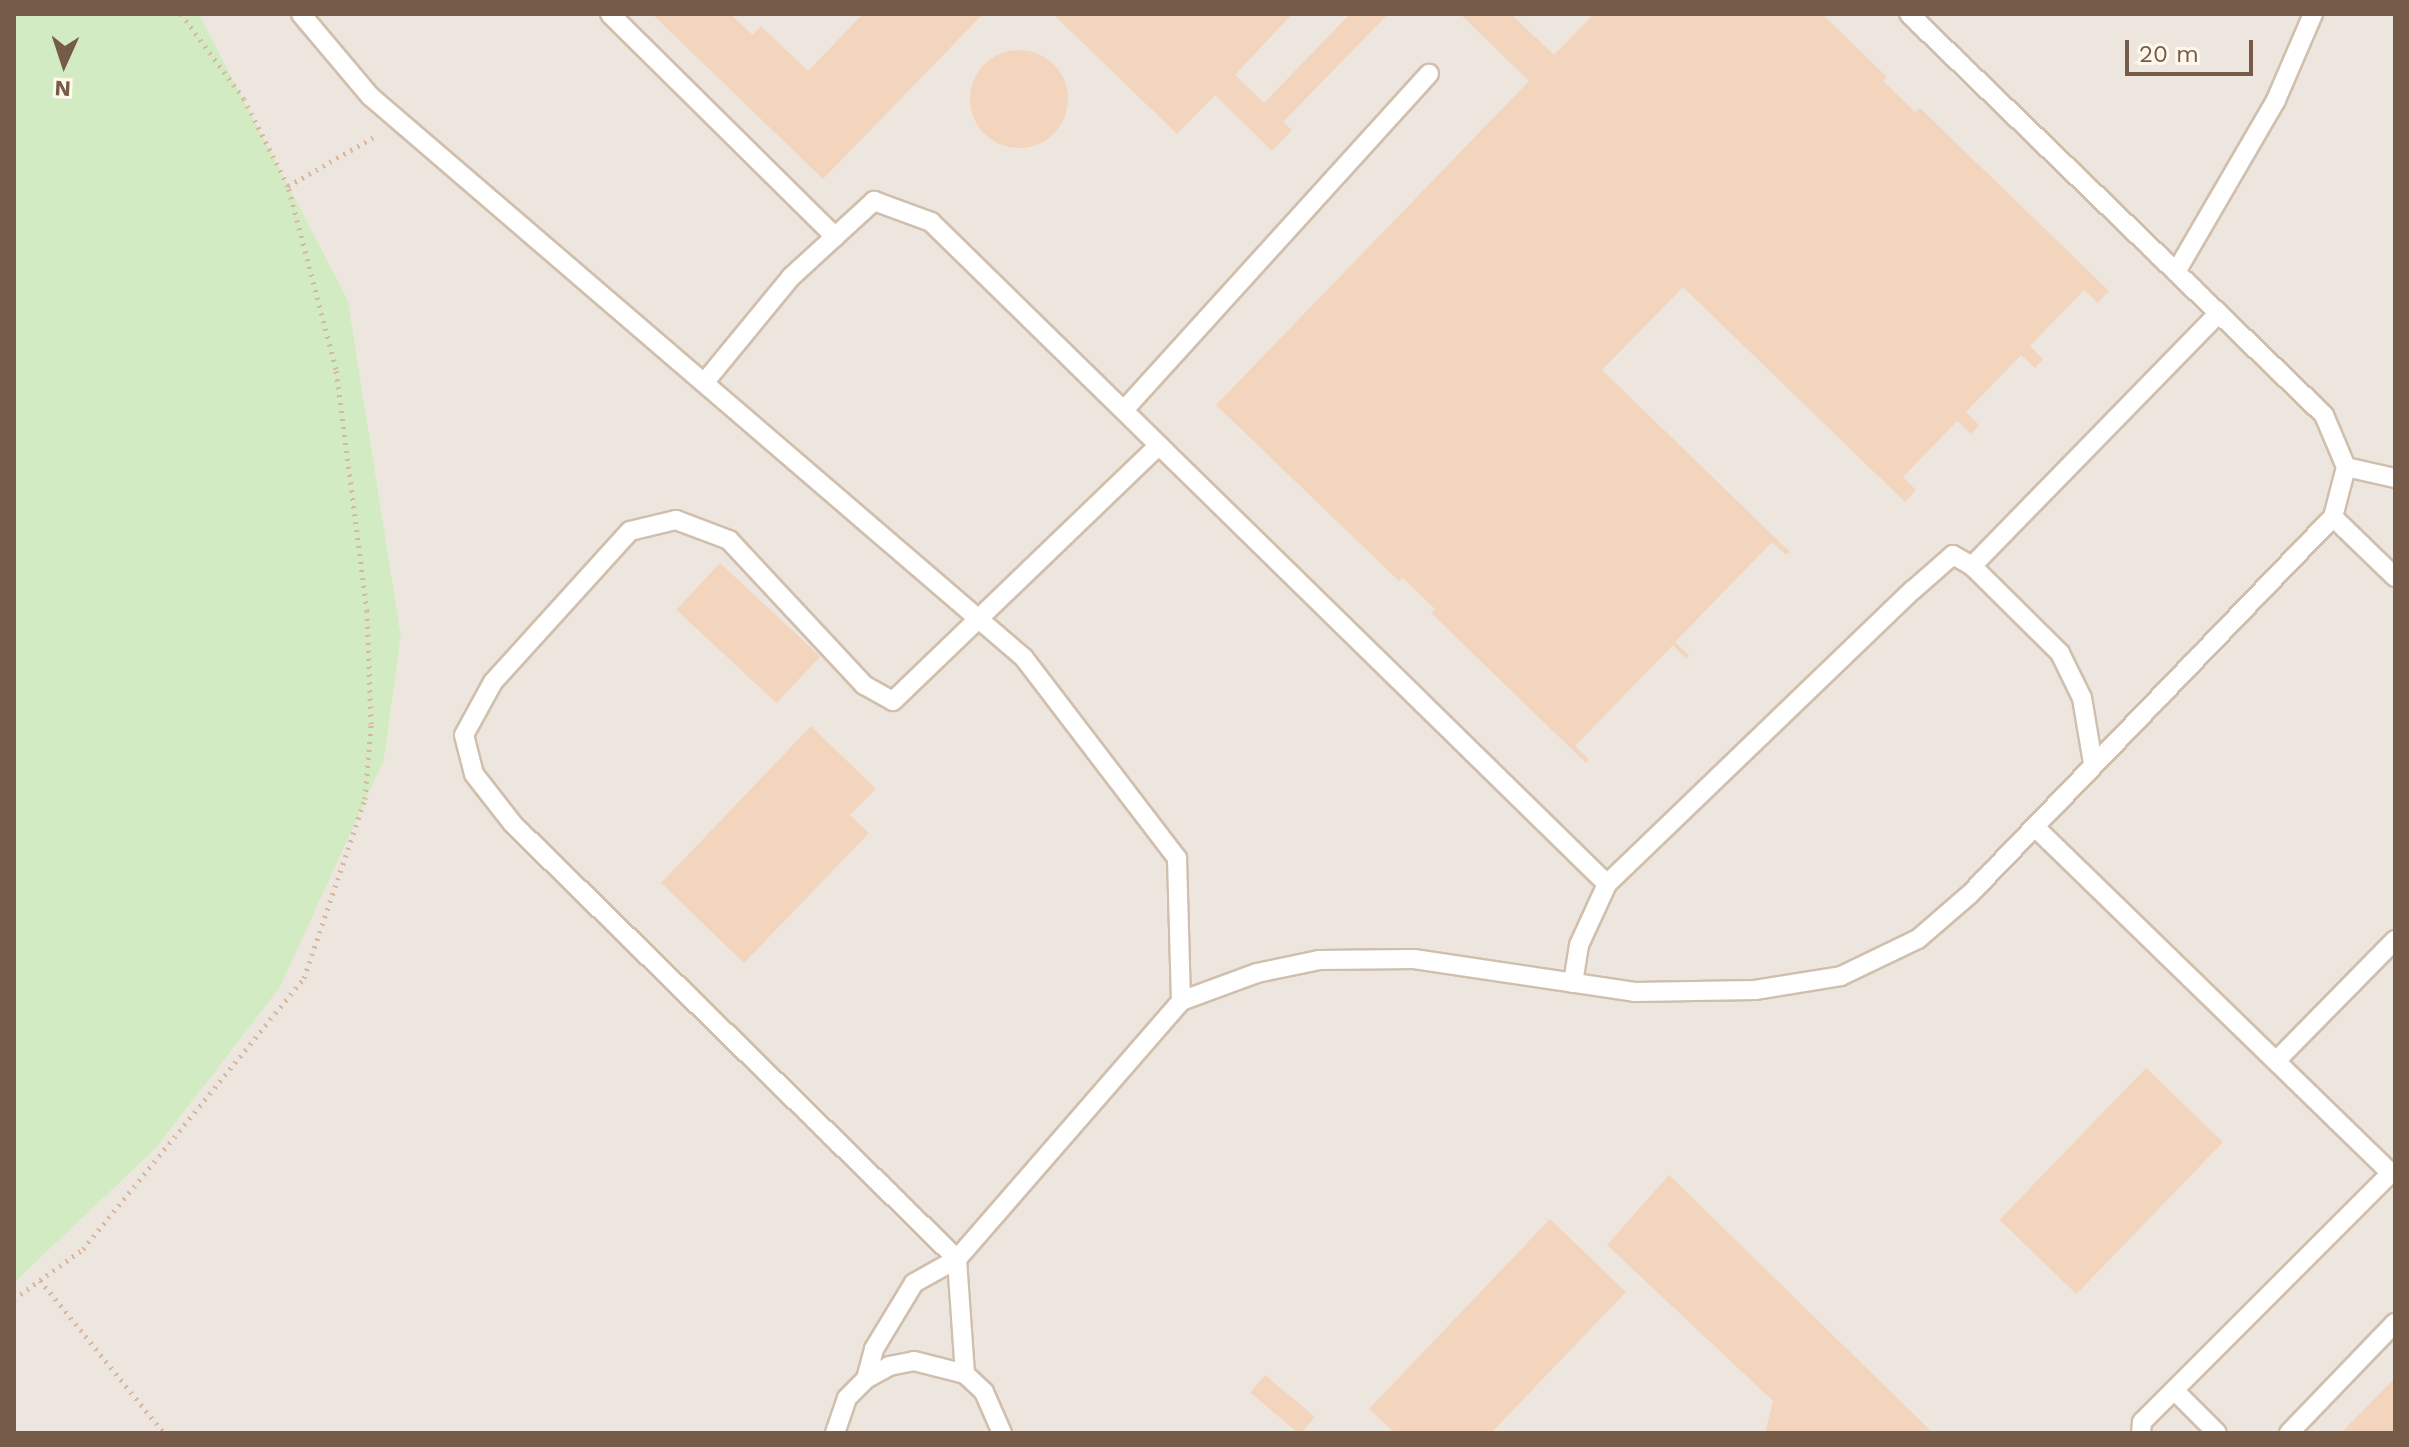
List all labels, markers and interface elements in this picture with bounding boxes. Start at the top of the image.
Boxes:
north arrow [24,24,104,104]
scale bar [2129,24,2257,74]
text: 20 m [2139,40,2199,68]
text: N [54,76,72,101]

